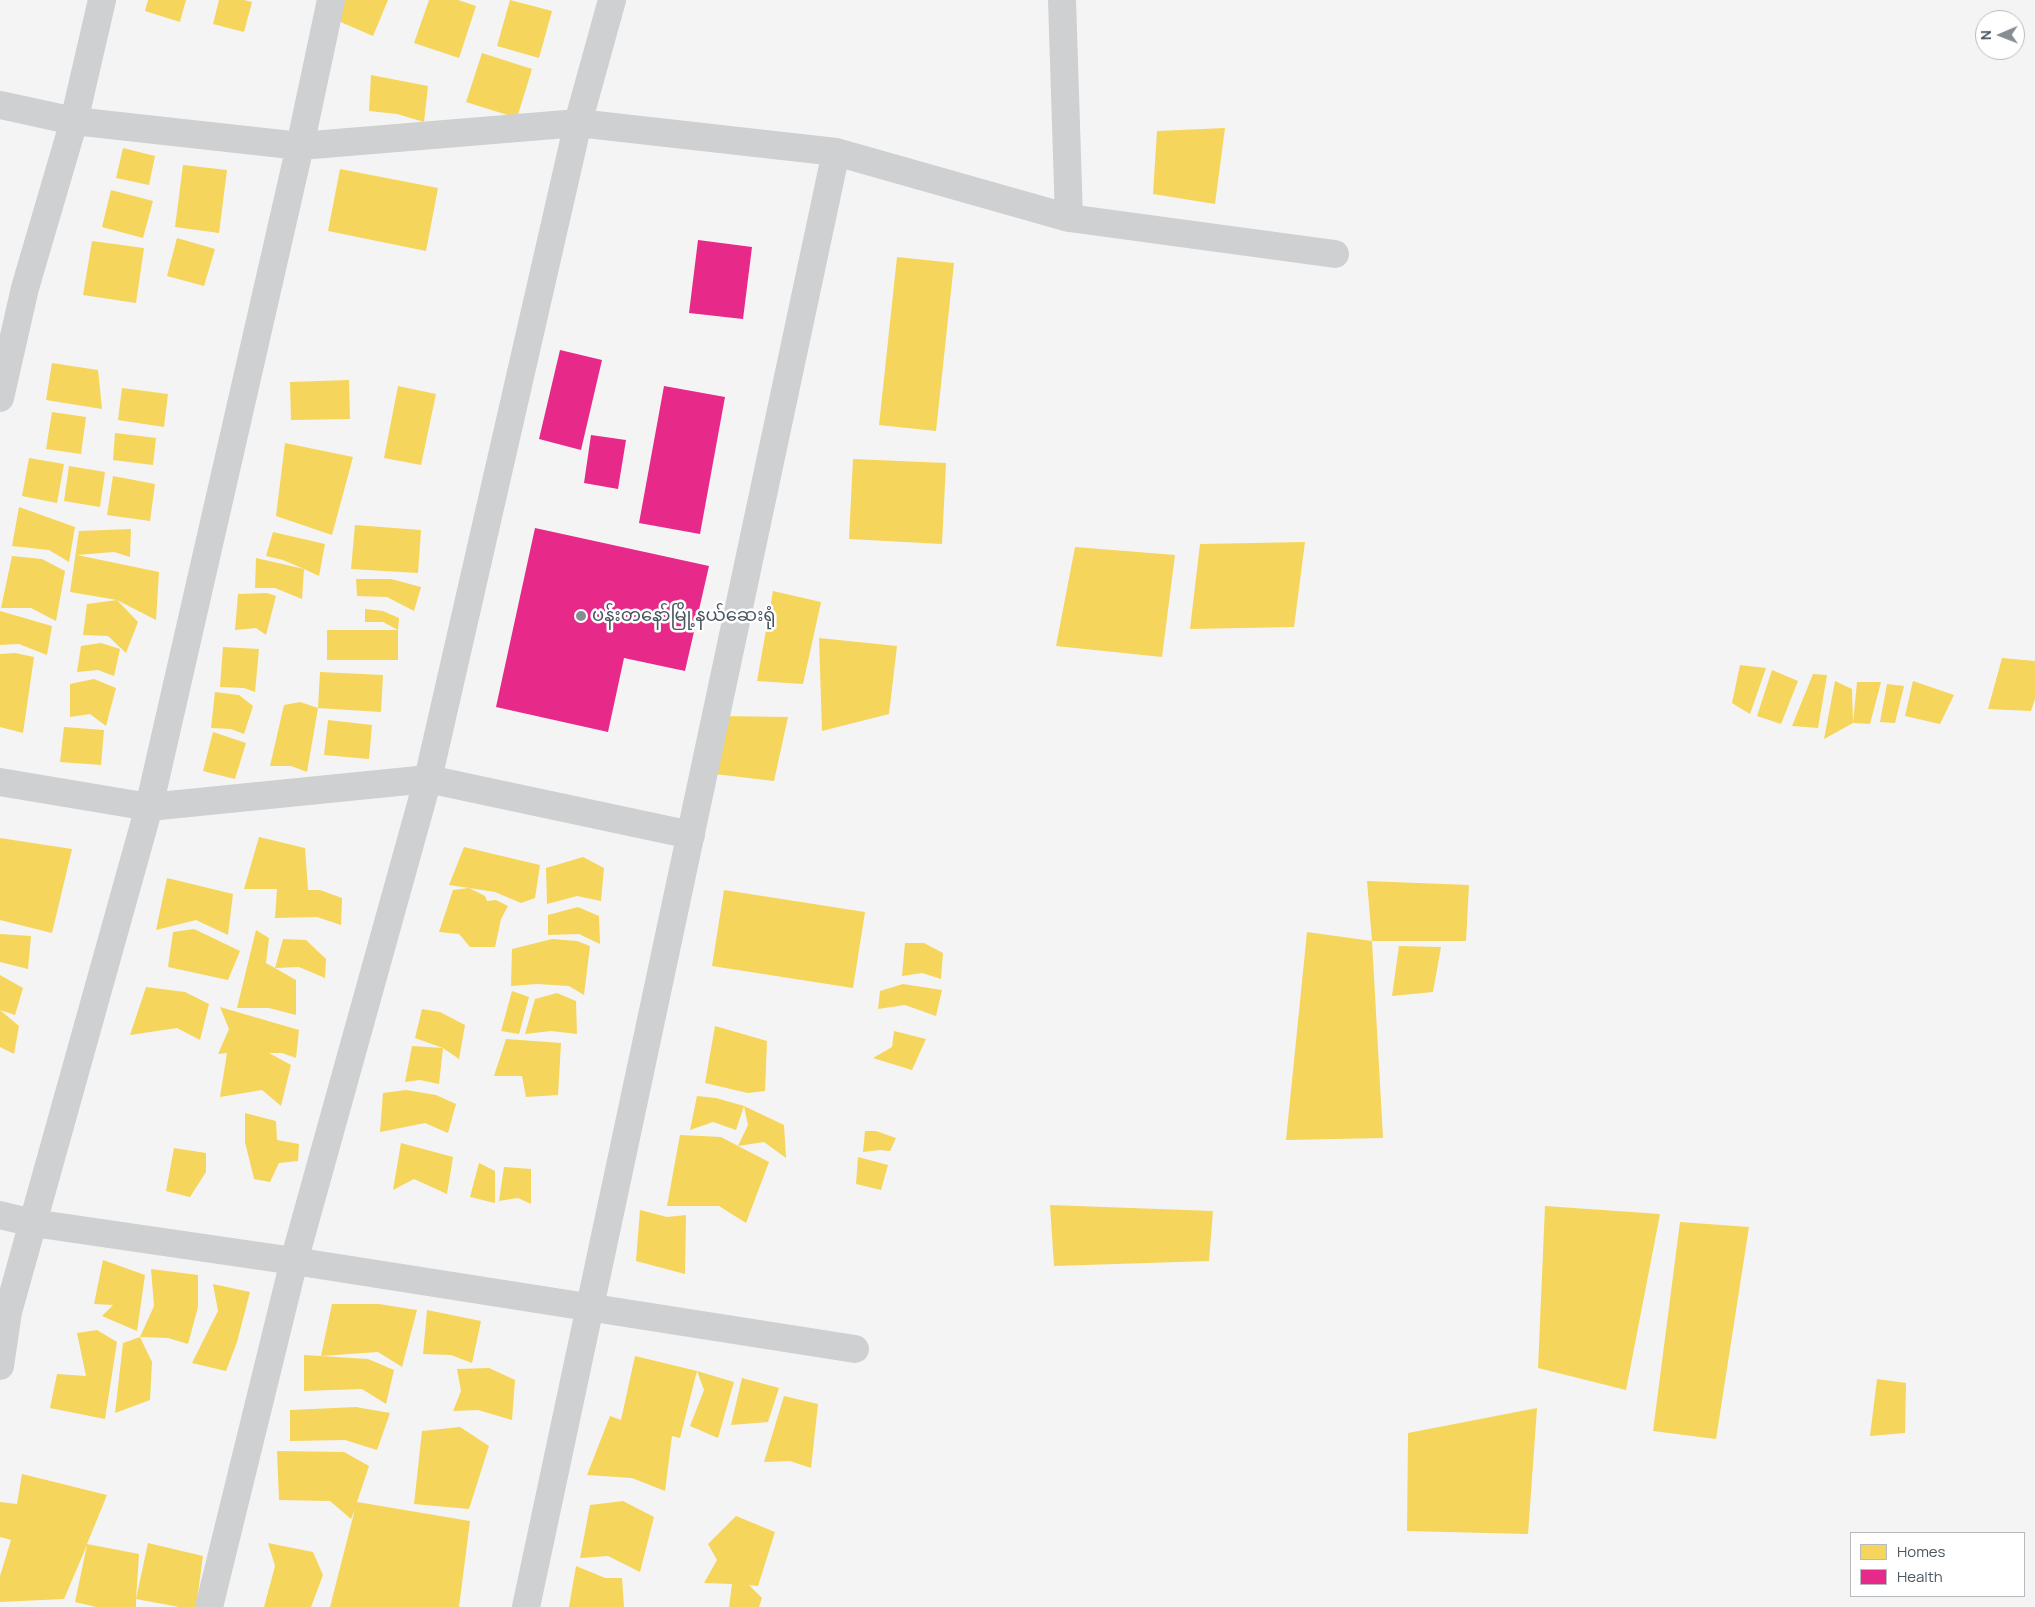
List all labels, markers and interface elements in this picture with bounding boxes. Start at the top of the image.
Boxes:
north arrow [1975,10,2025,60]
text: N [1976,30,1995,40]
place label: ပန်းတနော်မြို့နယ်ဆေးရုံ [592,605,776,627]
marker: ပန်းတနော်မြို့နယ်ဆေးရုံ [574,609,588,623]
legend [1850,1532,2025,1597]
text: Homes [1897,1541,1945,1562]
text: Health [1897,1566,1943,1587]

